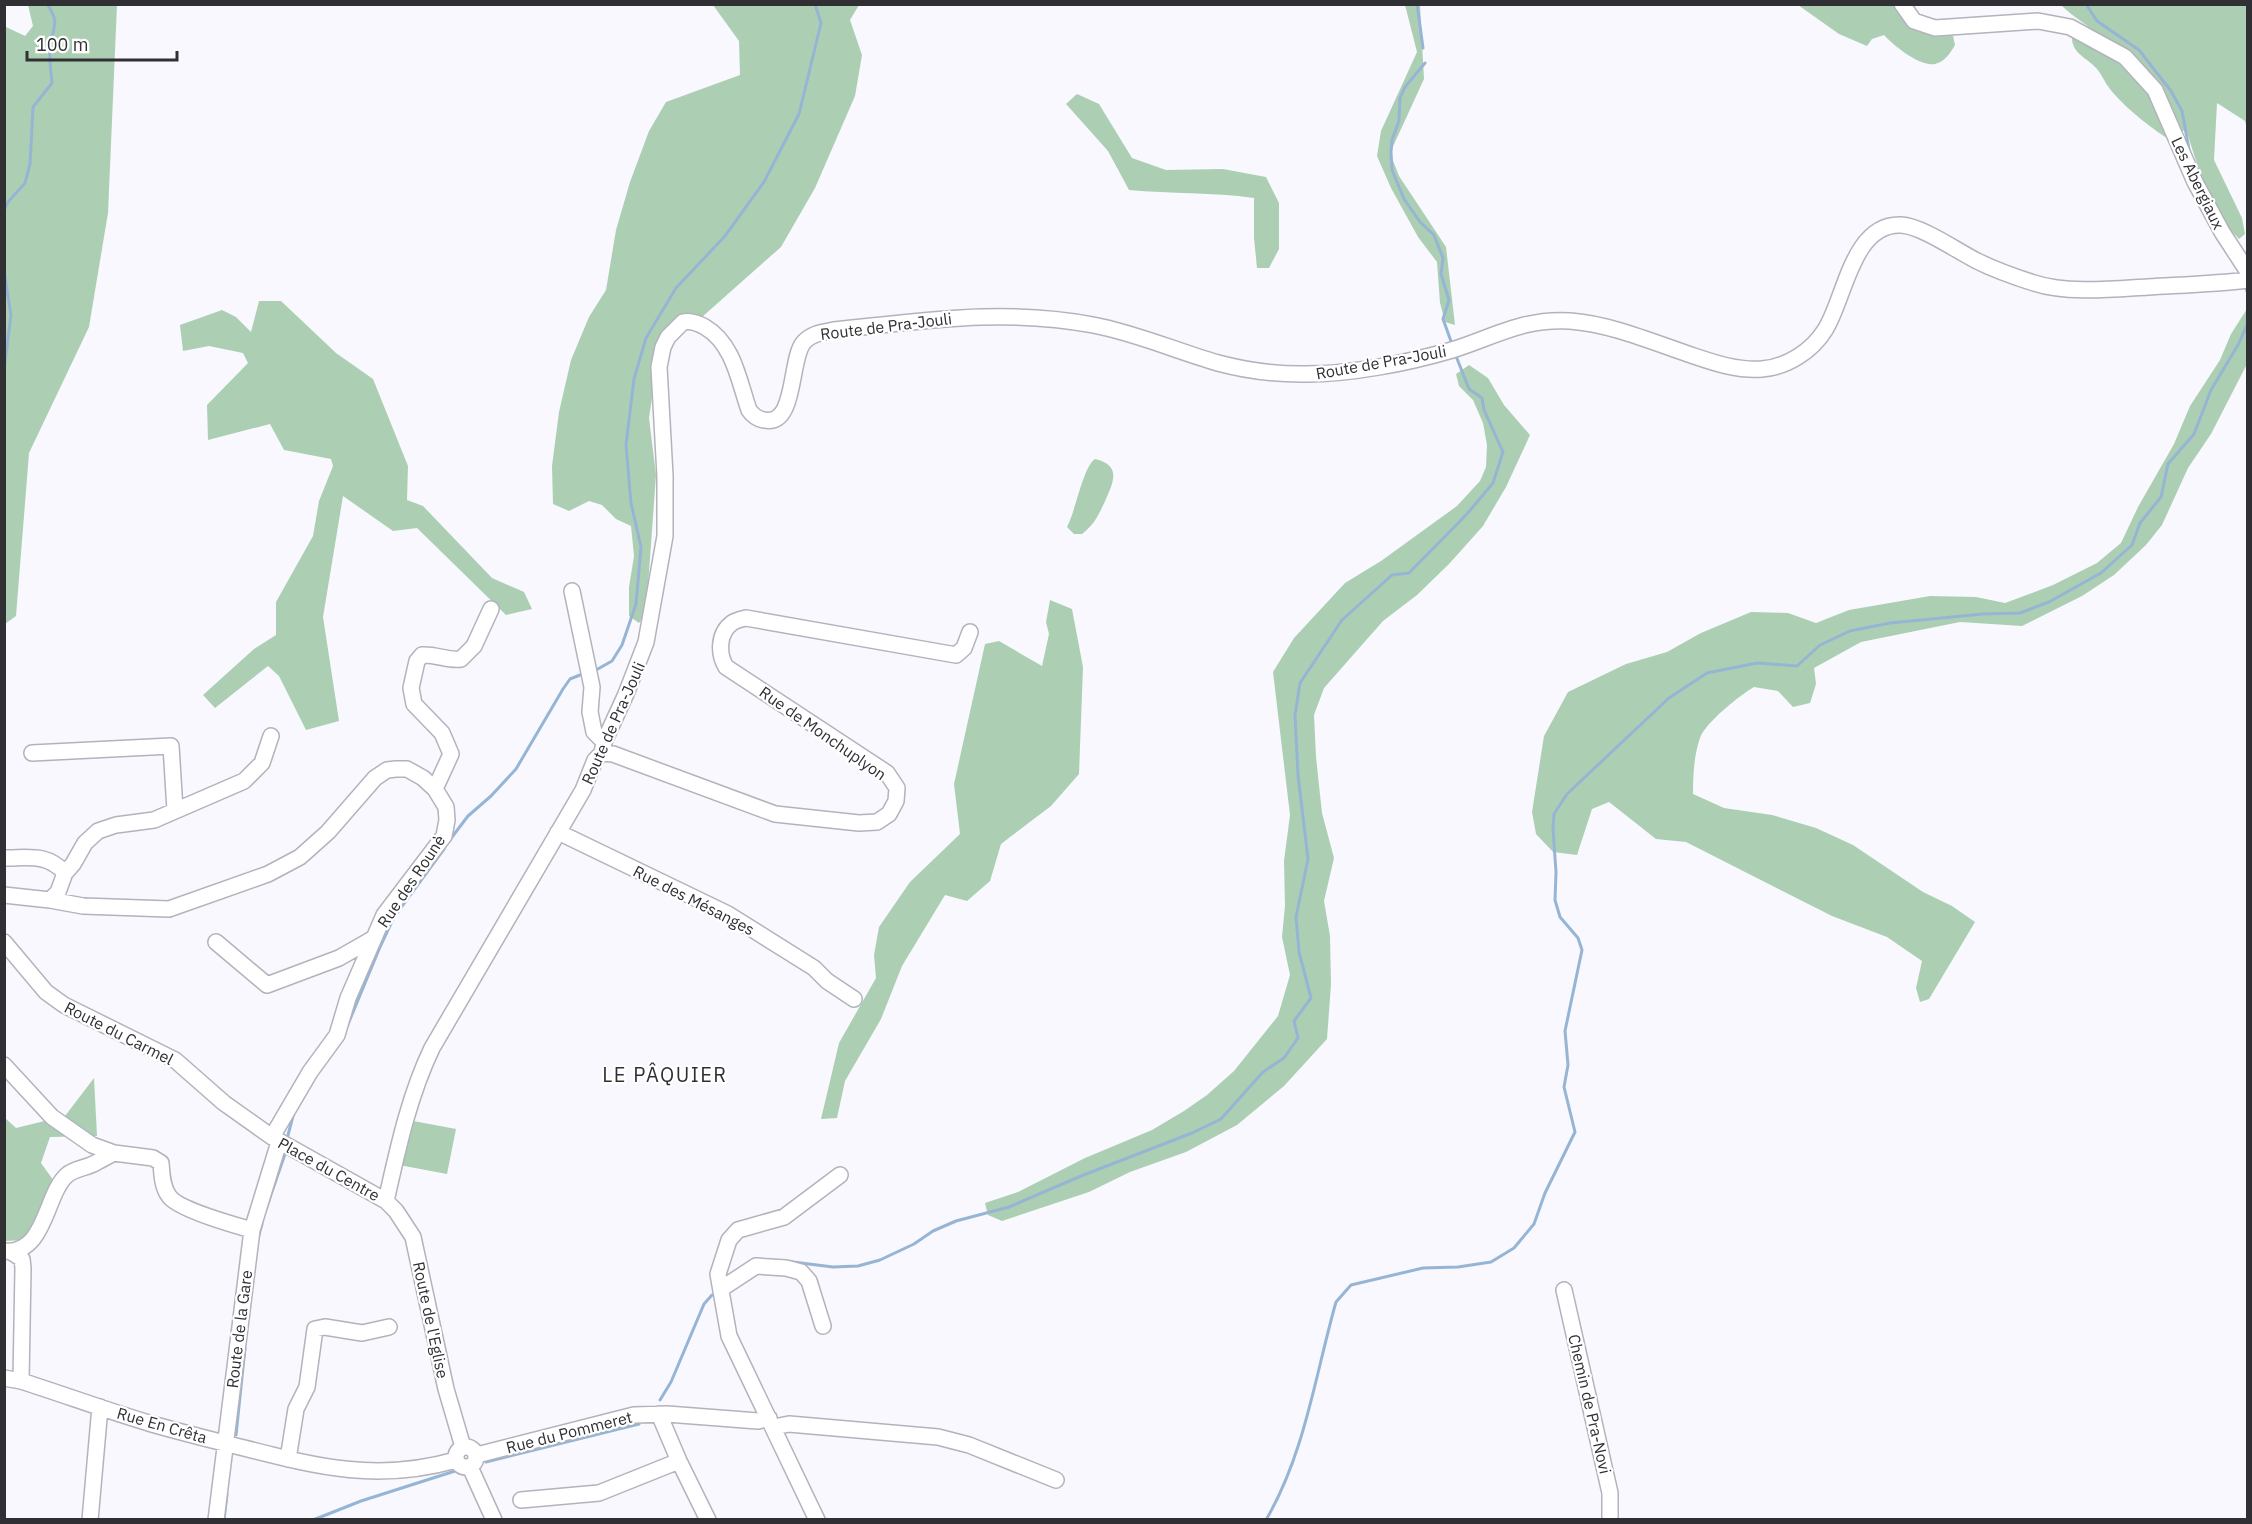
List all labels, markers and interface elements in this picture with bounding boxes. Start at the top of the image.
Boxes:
scale bar [27,24,177,62]
text: 100 m [36,33,88,56]
street label: Les Abergiaux [2167,134,2229,232]
street label: Route de Pra-Jouli [819,308,953,344]
street label: Route de Pra-Jouli [1314,341,1448,383]
street label: Route de Pra-Jouli [577,659,649,787]
street label: Rue de Monchuplyon [756,682,890,784]
street label: Rue des Rounè [373,831,449,931]
street label: Rue des Mésanges [630,861,758,939]
street label: Route du Carmel [61,997,177,1069]
district label: LE PÂQUIER [602,1061,728,1088]
street label: Place du Centre [275,1133,384,1205]
street label: Route de l'Eglise [409,1260,453,1380]
street label: Route de la Gare [222,1269,256,1389]
street label: Chemin de Pra-Novi [1564,1332,1616,1476]
street label: Rue En Crêta [115,1403,210,1448]
street label: Rue du Pommeret [504,1407,634,1457]

